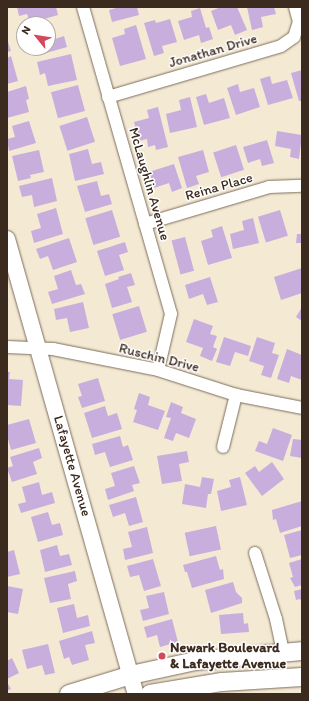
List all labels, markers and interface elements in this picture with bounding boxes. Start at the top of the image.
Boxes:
north arrow [16,16,56,56]
text: N [19,24,34,37]
street label: Jonathan Drive [167,30,259,72]
street label: McLaughlin Avenue [125,126,173,242]
street label: Reina Place [183,169,255,205]
street label: Ruschin Drive [117,340,201,376]
street label: Lafayette Avenue [50,414,94,518]
place label: Newark Boulevard & Lafayette Avenue [170,640,286,672]
marker: Newark Boulevard & Lafayette Avenue [157,651,167,661]

